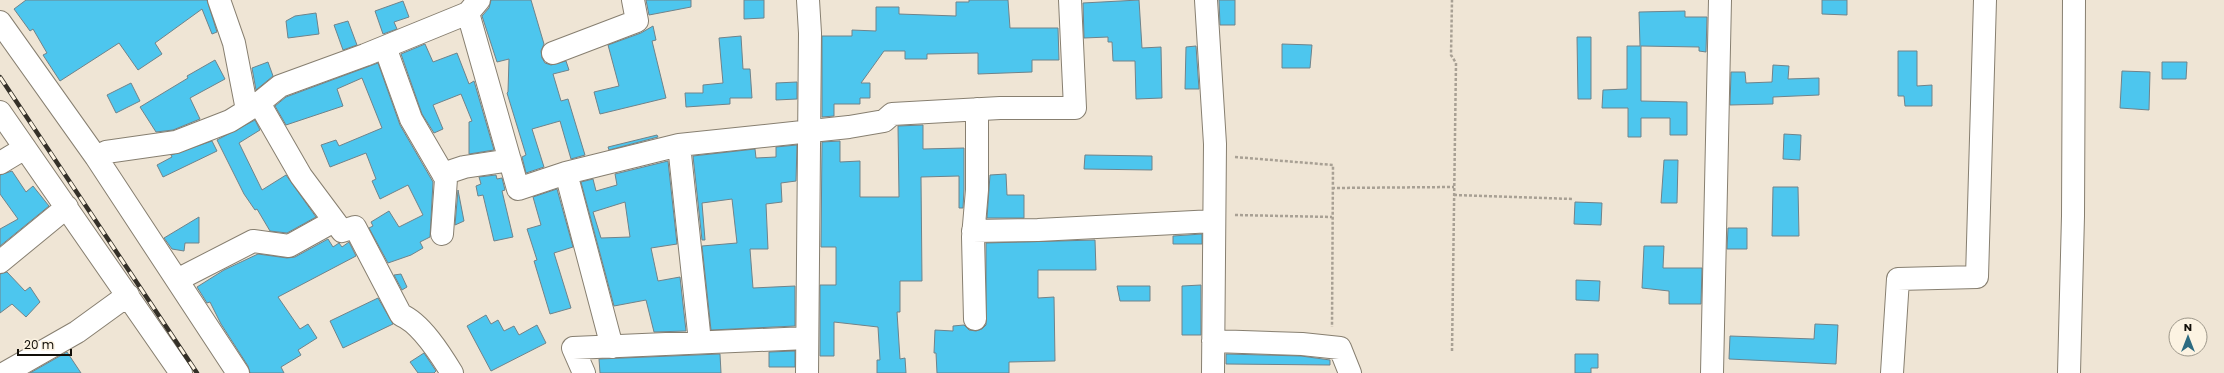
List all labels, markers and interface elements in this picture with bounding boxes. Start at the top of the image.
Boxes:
north arrow [2168,317,2208,357]
text: N [2184,319,2192,335]
scale bar [18,331,71,357]
text: 20 m [24,336,54,353]

